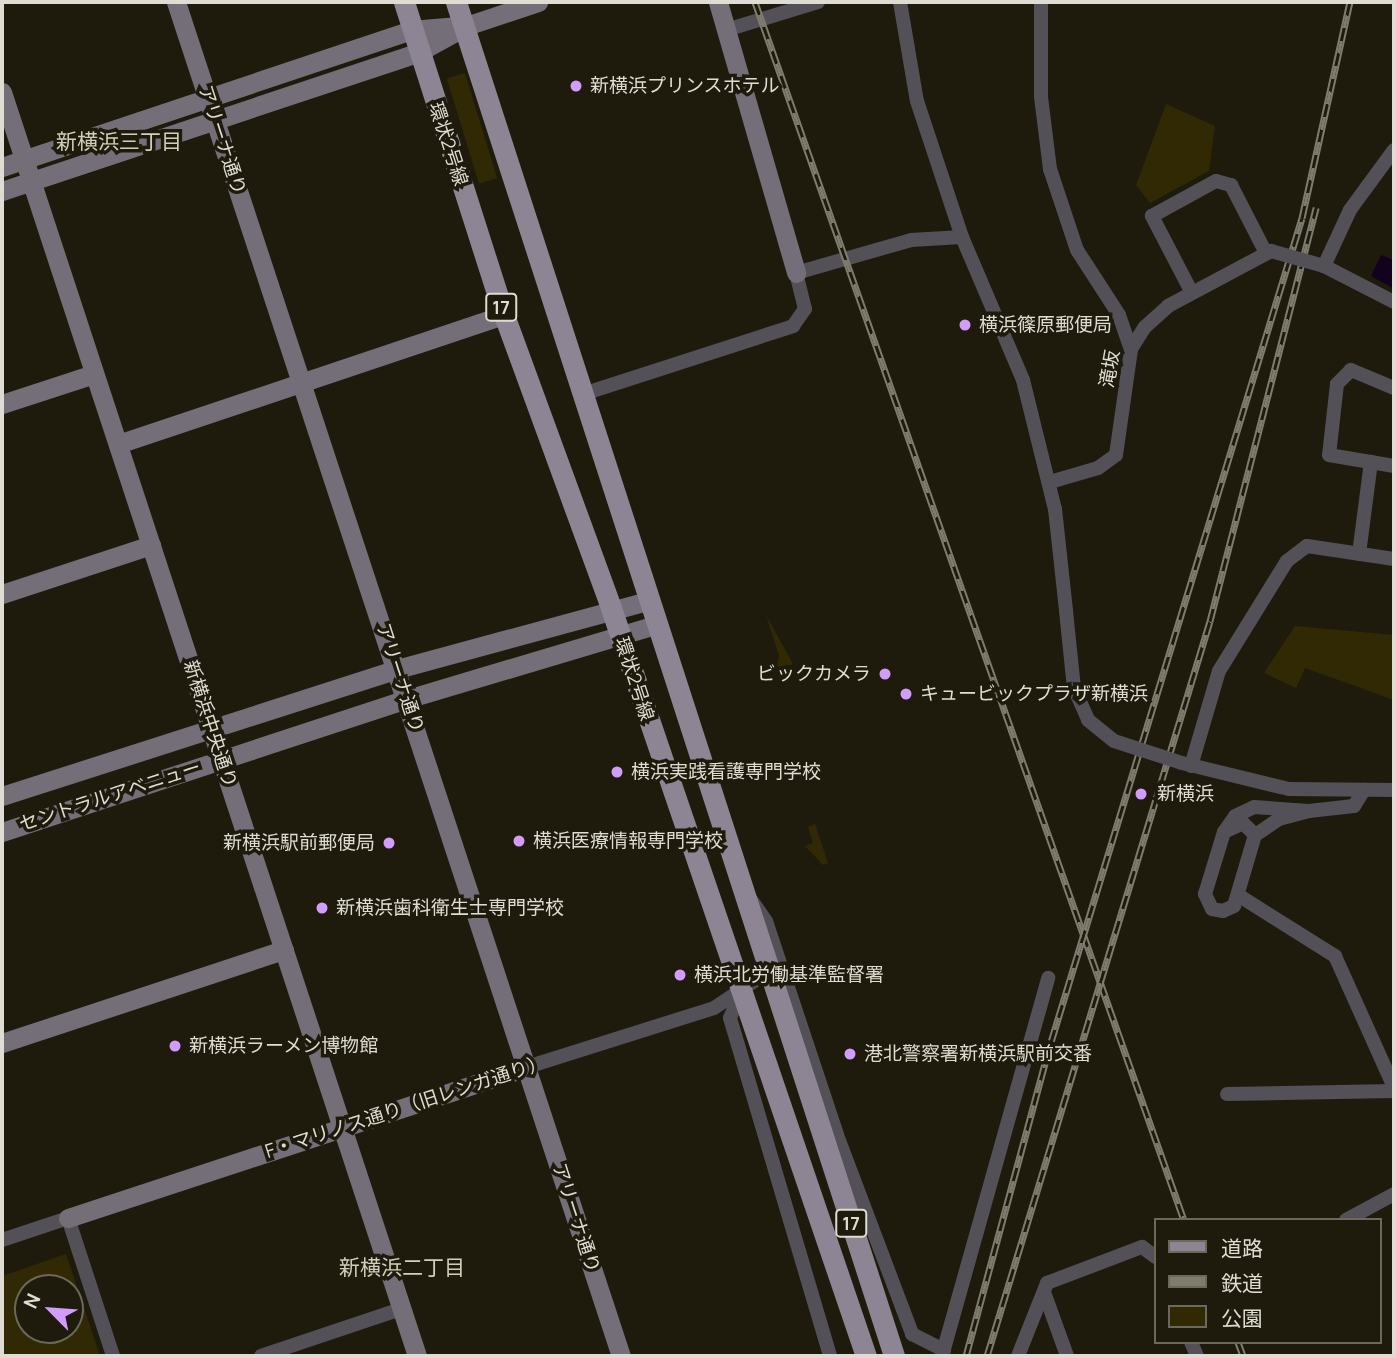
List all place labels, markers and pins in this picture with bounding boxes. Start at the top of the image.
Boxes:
place label: 新横浜プリンスホテル [590,75,780,97]
marker: 新横浜プリンスホテル [568,78,584,94]
place label: 横浜篠原郵便局 [979,314,1112,336]
marker: 横浜篠原郵便局 [957,317,973,333]
place label: ビックカメラ [757,663,871,685]
marker: ビックカメラ [877,666,893,682]
place label: キュービックプラザ新横浜 [920,683,1148,705]
marker: キュービックプラザ新横浜 [898,686,914,702]
place label: 横浜実践看護専門学校 [631,761,821,783]
marker: 横浜実践看護専門学校 [609,764,625,780]
place label: 新横浜 [1157,783,1214,805]
marker: 新横浜 [1131,784,1151,804]
place label: 横浜医療情報専門学校 [533,830,723,852]
place label: 新横浜駅前郵便局 [223,832,375,854]
marker: 横浜医療情報専門学校 [511,833,527,849]
marker: 新横浜駅前郵便局 [381,835,397,851]
place label: 新横浜歯科衛生士専門学校 [336,897,564,919]
marker: 新横浜歯科衛生士専門学校 [314,900,330,916]
place label: 横浜北労働基準監督署 [694,964,884,986]
marker: 横浜北労働基準監督署 [672,967,688,983]
place label: 新横浜ラーメン博物館 [189,1035,379,1057]
marker: 新横浜ラーメン博物館 [167,1038,183,1054]
place label: 港北警察署新横浜駅前交番 [864,1043,1092,1065]
marker: 港北警察署新横浜駅前交番 [842,1046,858,1062]

